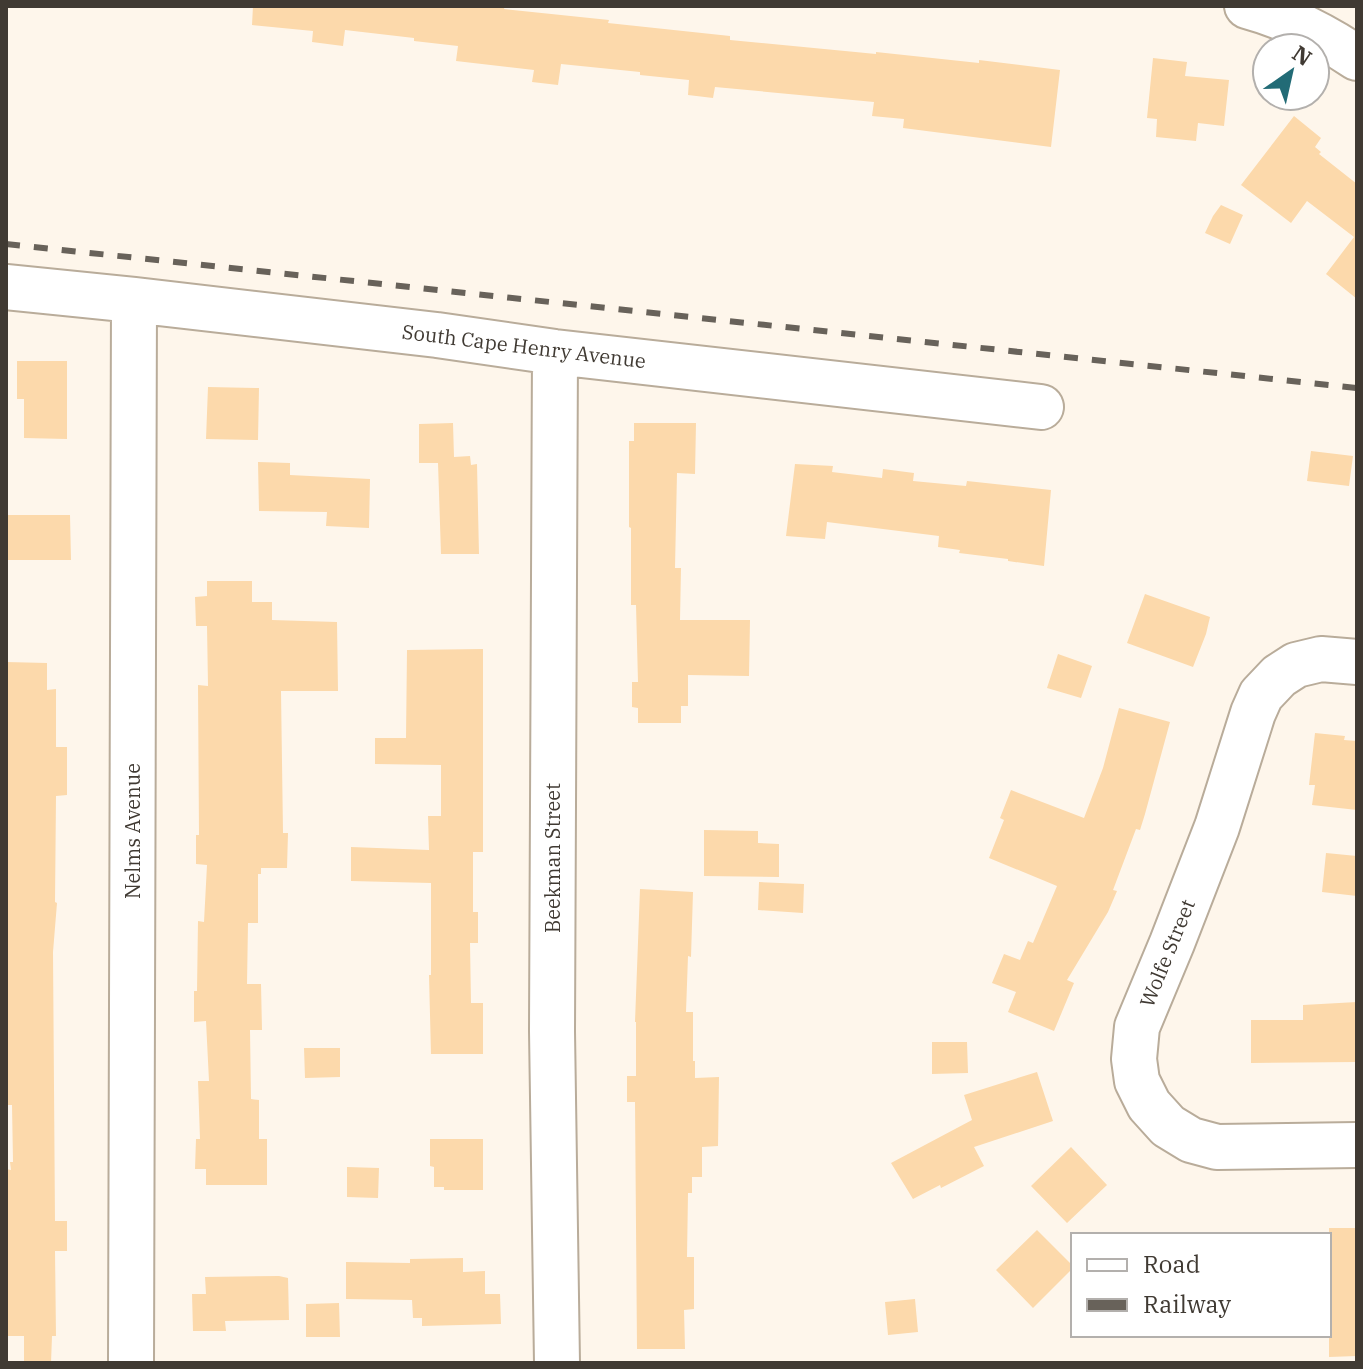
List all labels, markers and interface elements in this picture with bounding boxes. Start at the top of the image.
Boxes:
north arrow [1251,32,1331,112]
text: N [1287,38,1318,72]
street label: South Cape Henry Avenue [401,318,647,374]
street label: Nelms Avenue [119,763,146,899]
street label: Beekman Street [539,783,566,933]
street label: Wolfe Street [1133,895,1201,1011]
legend [1071,1233,1331,1337]
text: Road [1143,1248,1200,1280]
text: Railway [1143,1288,1231,1320]

